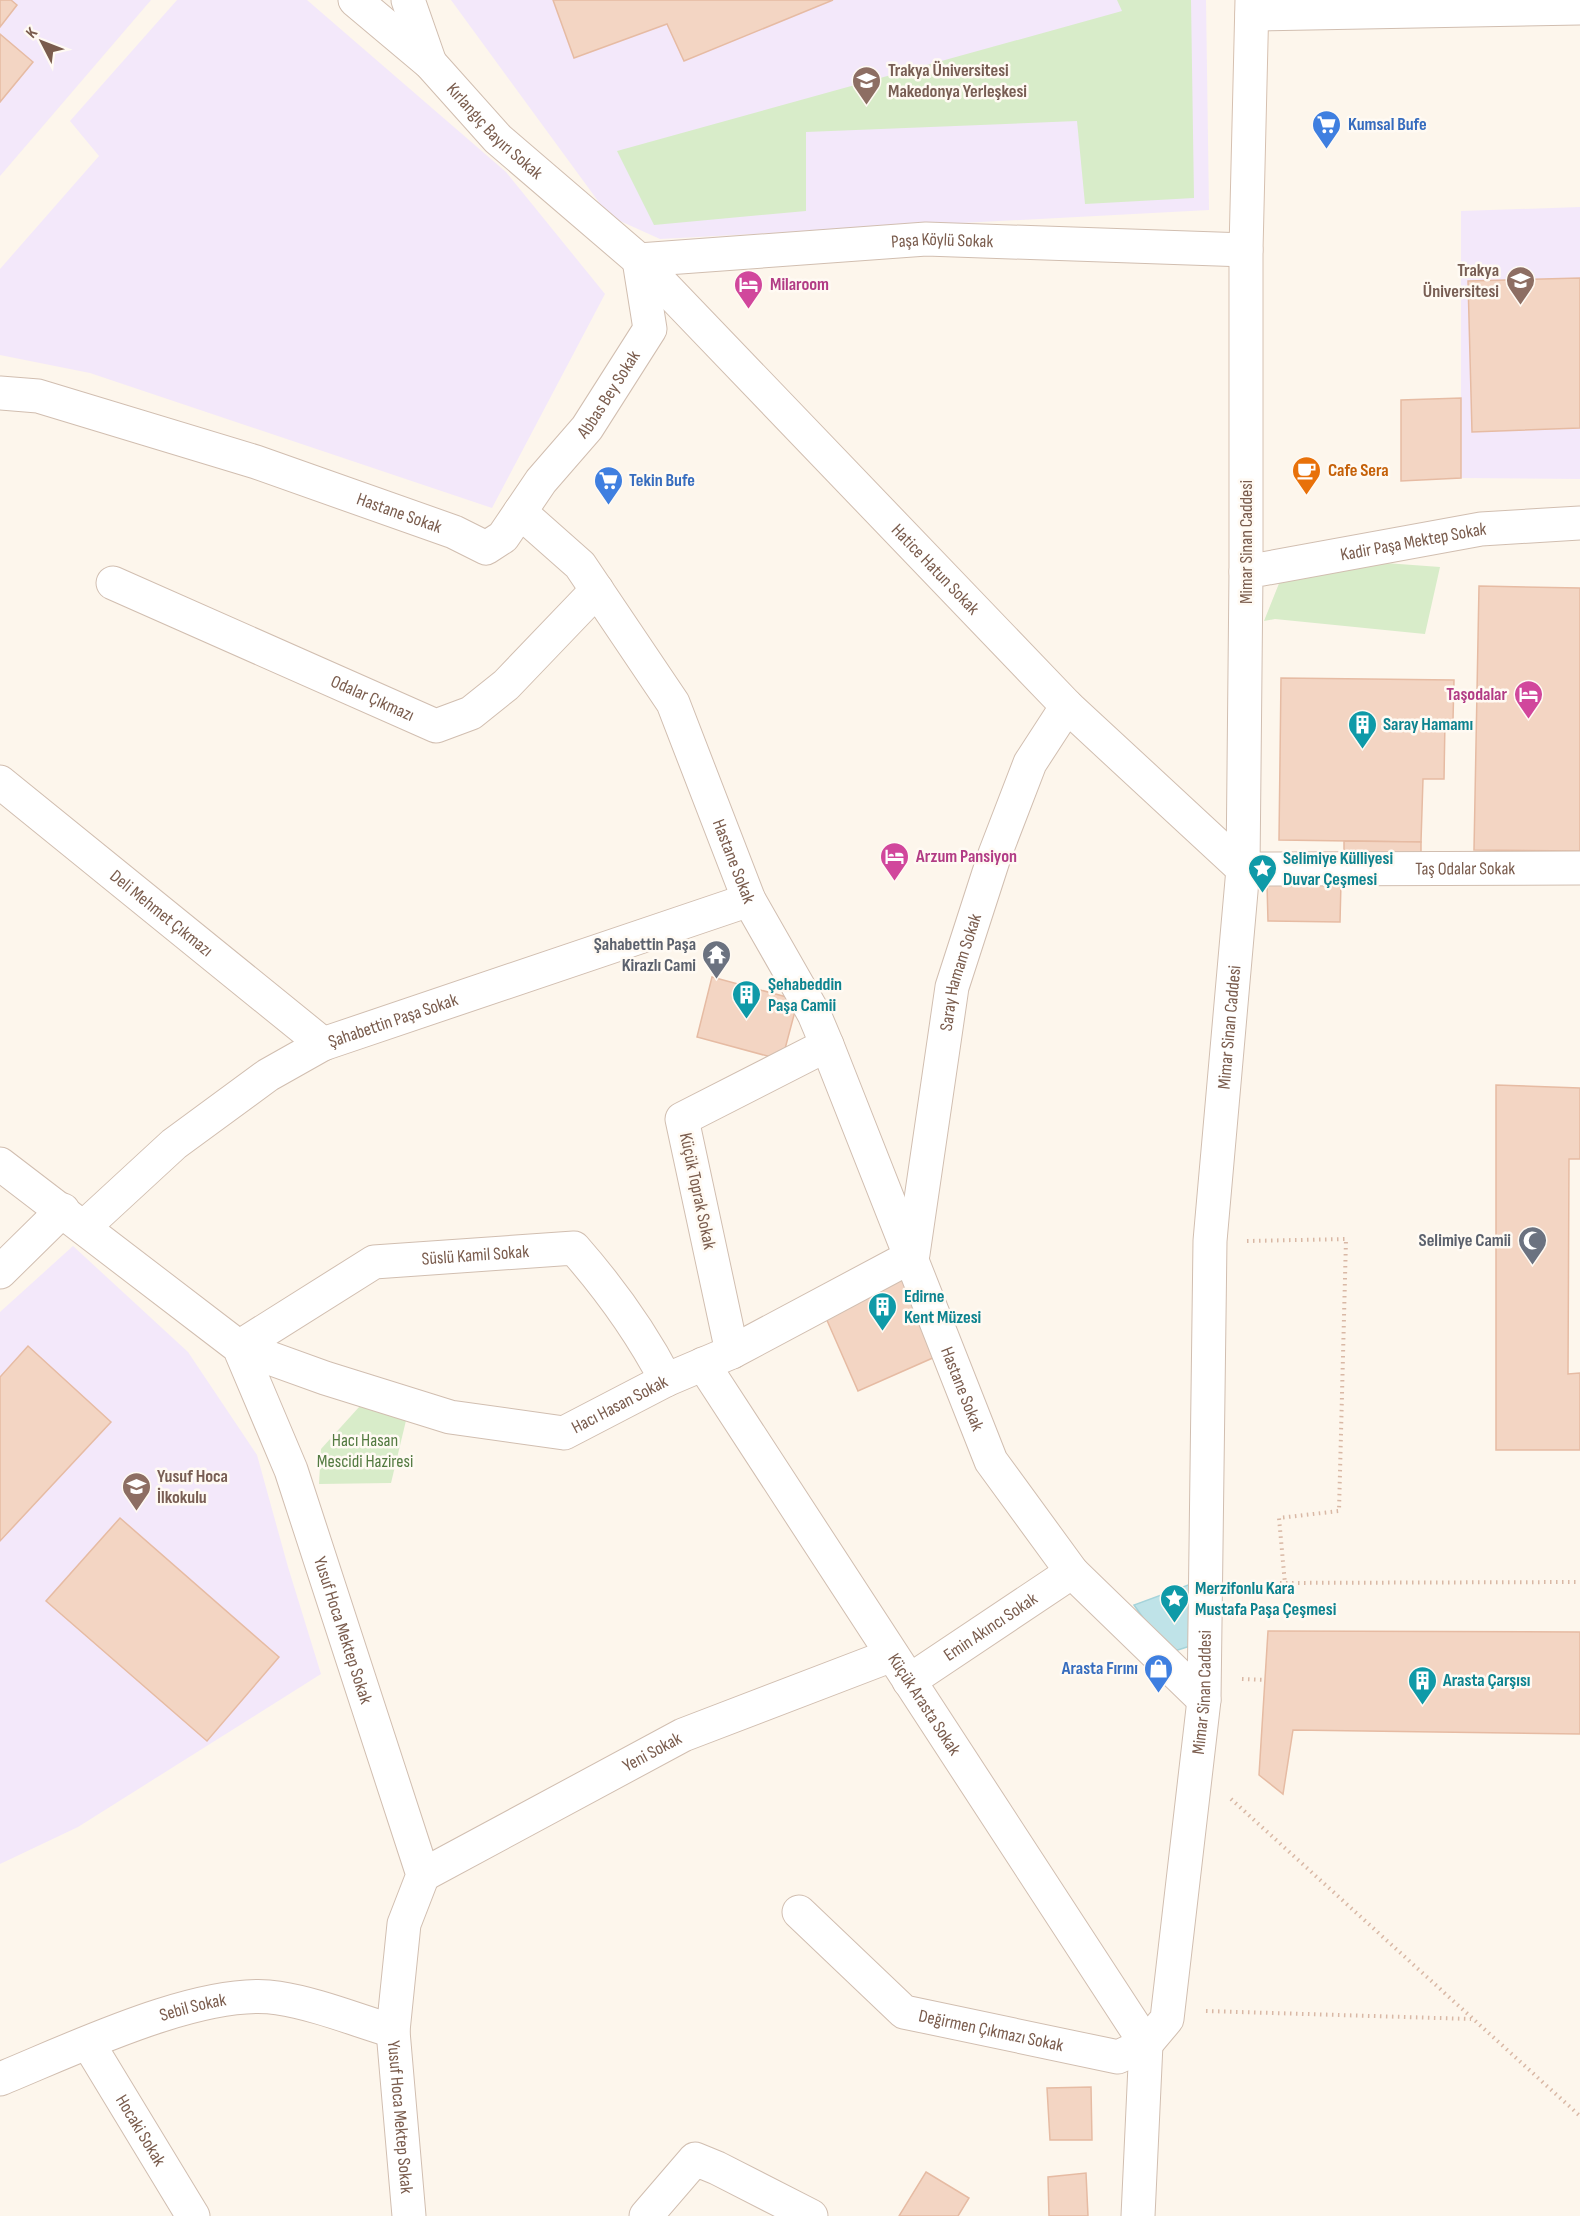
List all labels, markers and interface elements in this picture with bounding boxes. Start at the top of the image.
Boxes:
north arrow [12,12,72,72]
text: K [22,24,42,42]
place label: Trakya Üniversitesi Makedonya Yerleşkesi [888,60,1027,102]
school or university icon: Trakya Üniversitesi Makedonya Yerleşkesi [851,64,883,106]
street label: Kırlangıç Bayırı Sokak [442,79,547,184]
supermarket icon: Kumsal Bufe [1311,108,1343,150]
place label: Kumsal Bufe [1348,114,1427,135]
street label: Paşa Köylü Sokak [890,229,994,253]
place label: Trakya Üniversitesi [1423,260,1499,302]
school or university icon: Trakya Üniversitesi [1504,264,1536,306]
hotel icon: Milaroom [733,268,765,310]
place label: Milaroom [770,274,829,295]
street label: Abbas Bey Sokak [572,346,645,443]
cafe icon: Cafe Sera [1291,454,1323,496]
place label: Cafe Sera [1328,460,1389,481]
supermarket icon: Tekin Bufe [592,464,624,506]
place label: Tekin Bufe [629,470,695,491]
street label: Mimar Sinan Caddesi [1236,480,1257,604]
street label: Hastane Sokak [354,488,445,538]
street label: Kadir Paşa Mektep Sokak [1339,519,1487,566]
street label: Hatice Hatun Sokak [887,520,984,619]
street label: Odalar Çıkmazı [328,671,417,726]
hotel icon: Taşodalar [1512,678,1544,720]
place label: Taşodalar [1446,684,1507,705]
building icon: Saray Hamamı [1346,708,1378,750]
place label: Saray Hamamı [1383,714,1473,735]
street label: Hastane Sokak [708,816,759,907]
hotel icon: Arzum Pansiyon [879,840,911,882]
place label: Arzum Pansiyon [915,846,1017,867]
place label: Selimiye Külliyesi Duvar Çeşmesi [1283,848,1393,890]
place icon: Selimiye Külliyesi Duvar Çeşmesi [1246,852,1278,894]
street label: Taş Odalar Sokak [1415,858,1515,879]
street label: Deli Mehmet Çıkmazı [106,866,217,961]
street label: Saray Hamam Sokak [936,911,986,1033]
place label: Şahabettin Paşa Kirazlı Cami [594,934,696,976]
temple icon: Şahabettin Paşa Kirazlı Cami [701,938,733,980]
street label: Mimar Sinan Caddesi [1214,964,1245,1090]
place label: Şehabeddin Paşa Camii [768,974,842,1016]
building icon: Şehabeddin Paşa Camii [731,978,763,1020]
street label: Şahabettin Paşa Sokak [326,989,461,1052]
street label: Küçük Toprak Sokak [675,1131,720,1251]
mosque icon: Selimiye Camii [1516,1224,1548,1266]
place label: Selimiye Camii [1419,1230,1511,1251]
street label: Süslü Kamil Sokak [421,1241,530,1270]
place label: Edirne Kent Müzesi [904,1286,981,1328]
building icon: Edirne Kent Müzesi [867,1290,899,1332]
street label: Hastane Sokak [936,1344,988,1434]
street label: Hacı Hasan Sokak [568,1371,671,1438]
park label: Hacı Hasan Mescidi Haziresi [317,1430,413,1472]
place label: Yusuf Hoca İlkokulu [157,1466,228,1508]
school or university icon: Yusuf Hoca İlkokulu [120,1470,152,1512]
street label: Yusuf Hoca Mektep Sokak [309,1554,377,1707]
place label: Merzifonlu Kara Mustafa Paşa Çeşmesi [1195,1578,1336,1620]
place icon: Merzifonlu Kara Mustafa Paşa Çeşmesi [1158,1582,1190,1624]
street label: Emin Akıncı Sokak [940,1588,1042,1666]
street label: Mimar Sinan Caddesi [1188,1630,1216,1755]
street label: Küçük Arasta Sokak [883,1650,965,1759]
shop icon: Arasta Fırını [1143,1652,1175,1694]
place label: Arasta Fırını [1061,1658,1138,1679]
building icon: Arasta Çarşısı [1406,1664,1438,1706]
place label: Arasta Çarşısı [1442,1670,1530,1691]
street label: Yeni Sokak [619,1728,685,1777]
street label: Sebil Sokak [157,1989,228,2026]
street label: Değirmen Çıkmazı Sokak [917,2005,1065,2056]
street label: Yusuf Hoca Mektep Sokak [383,2040,417,2195]
street label: Hocaki Sokak [111,2091,170,2170]

